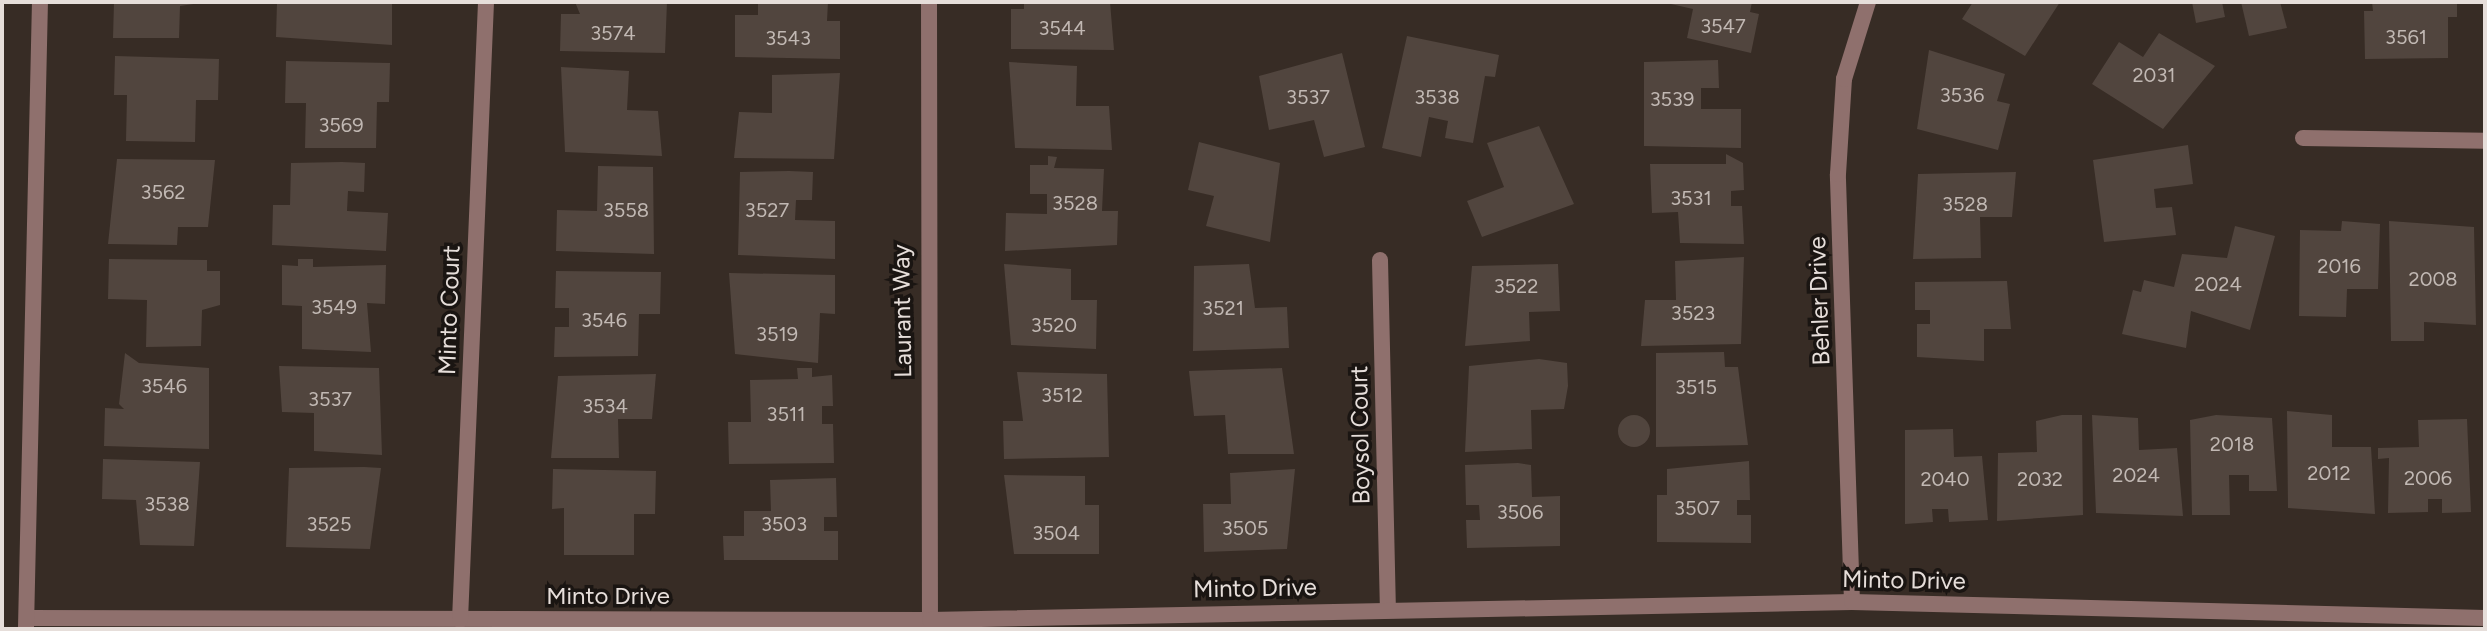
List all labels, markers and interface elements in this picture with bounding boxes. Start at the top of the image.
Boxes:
house number: 3547 [1700,14,1746,38]
house number: 3544 [1038,16,1086,40]
house number: 3574 [590,21,636,45]
house number: 3561 [2385,25,2427,49]
house number: 3543 [765,26,811,50]
house number: 2031 [2132,63,2176,87]
house number: 3536 [1940,83,1984,107]
house number: 3537 [1286,85,1330,109]
house number: 3538 [1414,85,1460,109]
house number: 3539 [1650,87,1694,111]
house number: 3569 [318,113,364,137]
house number: 3562 [141,180,185,204]
house number: 3531 [1670,186,1712,210]
house number: 3528 [1052,191,1098,215]
house number: 3528 [1942,192,1988,216]
house number: 3558 [603,198,649,222]
house number: 3527 [745,198,789,222]
street label: Behler Drive [1802,236,1836,366]
street label: Laurant Way [886,244,918,378]
street label: Minto Court [432,245,466,375]
house number: 2016 [2317,254,2361,278]
house number: 2008 [2408,267,2458,291]
house number: 2024 [2194,272,2242,296]
house number: 3522 [1494,274,1538,298]
house number: 3549 [311,295,357,319]
house number: 3521 [1202,296,1244,320]
house number: 3523 [1671,301,1715,325]
house number: 3546 [581,308,627,332]
house number: 3520 [1031,313,1077,337]
house number: 3519 [756,322,798,346]
street label: Boysol Court [1344,365,1376,505]
house number: 3546 [141,374,187,398]
house number: 3515 [1675,375,1717,399]
house number: 3512 [1041,383,1083,407]
house number: 3537 [308,387,352,411]
house number: 3534 [582,394,628,418]
house number: 3511 [767,402,805,426]
house number: 2018 [2210,432,2254,456]
house number: 2012 [2307,461,2351,485]
house number: 2024 [2112,463,2160,487]
house number: 2006 [2404,466,2452,490]
house number: 2040 [1920,467,1970,491]
house number: 2032 [2017,467,2063,491]
house number: 3538 [144,492,190,516]
house number: 3507 [1674,496,1720,520]
house number: 3506 [1497,500,1543,524]
house number: 3525 [306,512,352,536]
house number: 3503 [761,512,807,536]
house number: 3505 [1222,516,1268,540]
house number: 3504 [1032,521,1080,545]
street label: Minto Drive [1842,565,1966,595]
street label: Minto Drive [1193,573,1317,603]
street label: Minto Drive [546,582,670,610]

